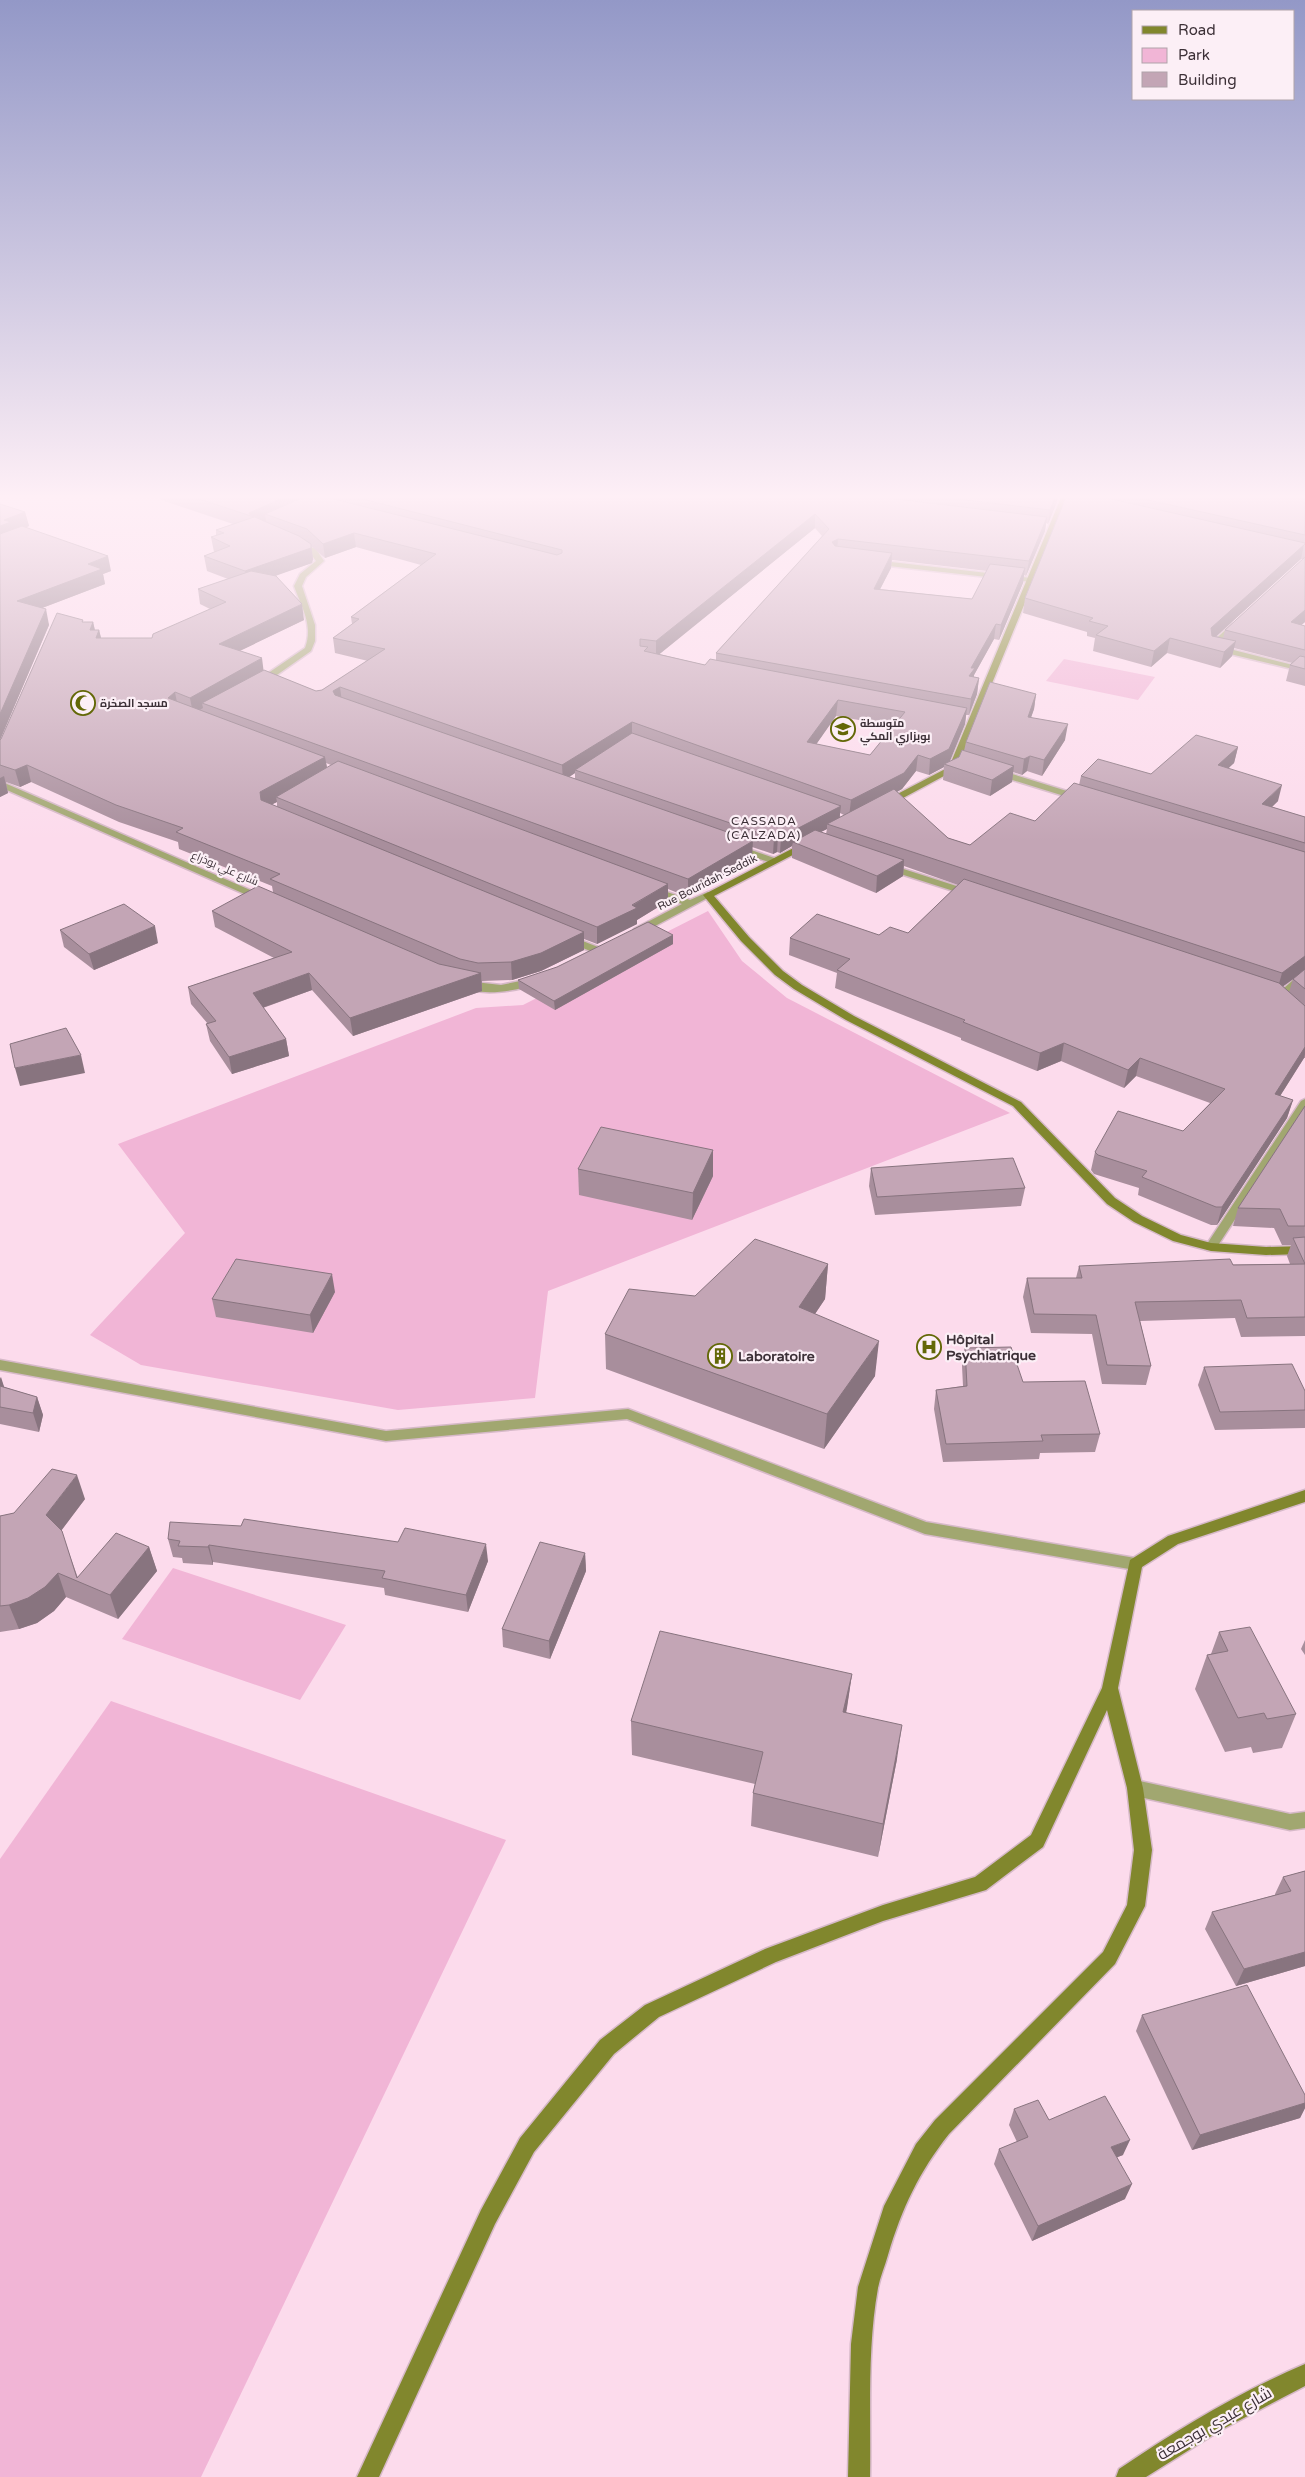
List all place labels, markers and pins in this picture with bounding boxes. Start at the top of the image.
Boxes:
mosque icon: مسجد الصخرة [70,690,96,716]
place label: مسجد الصخرة [100,697,168,710]
school or university icon: متوسطة بوبزاري المكي [830,716,856,742]
place label: متوسطة بوبزاري المكي [860,717,931,746]
place label: Hôpital Psychiatrique [946,1331,1036,1364]
hospital icon: Hôpital Psychiatrique [916,1334,942,1360]
building icon: Laboratoire [707,1343,733,1369]
place label: Laboratoire [738,1348,815,1365]

